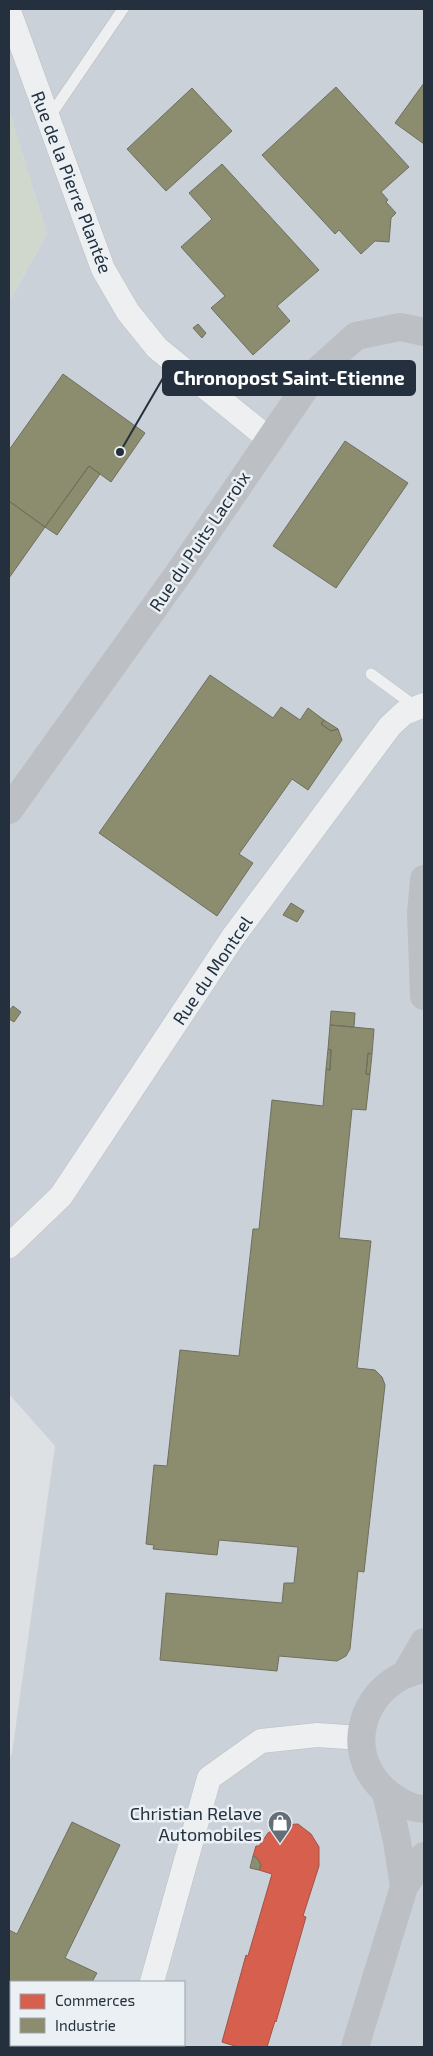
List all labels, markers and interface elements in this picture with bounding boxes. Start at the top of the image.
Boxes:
street label: Rue de la Pierre Plantée [27,88,117,276]
callout: Chronopost Saint-Etienne [163,361,415,395]
text: Chronopost Saint-Etienne [173,366,405,389]
street label: Rue du Puits Lacroix [144,466,254,615]
street label: Rue du Montcel [167,911,257,1029]
place label: Christian Relave Automobiles [130,1802,262,1845]
shop icon: Christian Relave Automobiles [267,1810,293,1844]
legend [10,1981,185,2046]
text: Commerces [55,1991,135,2009]
text: Industrie [55,2016,116,2034]

